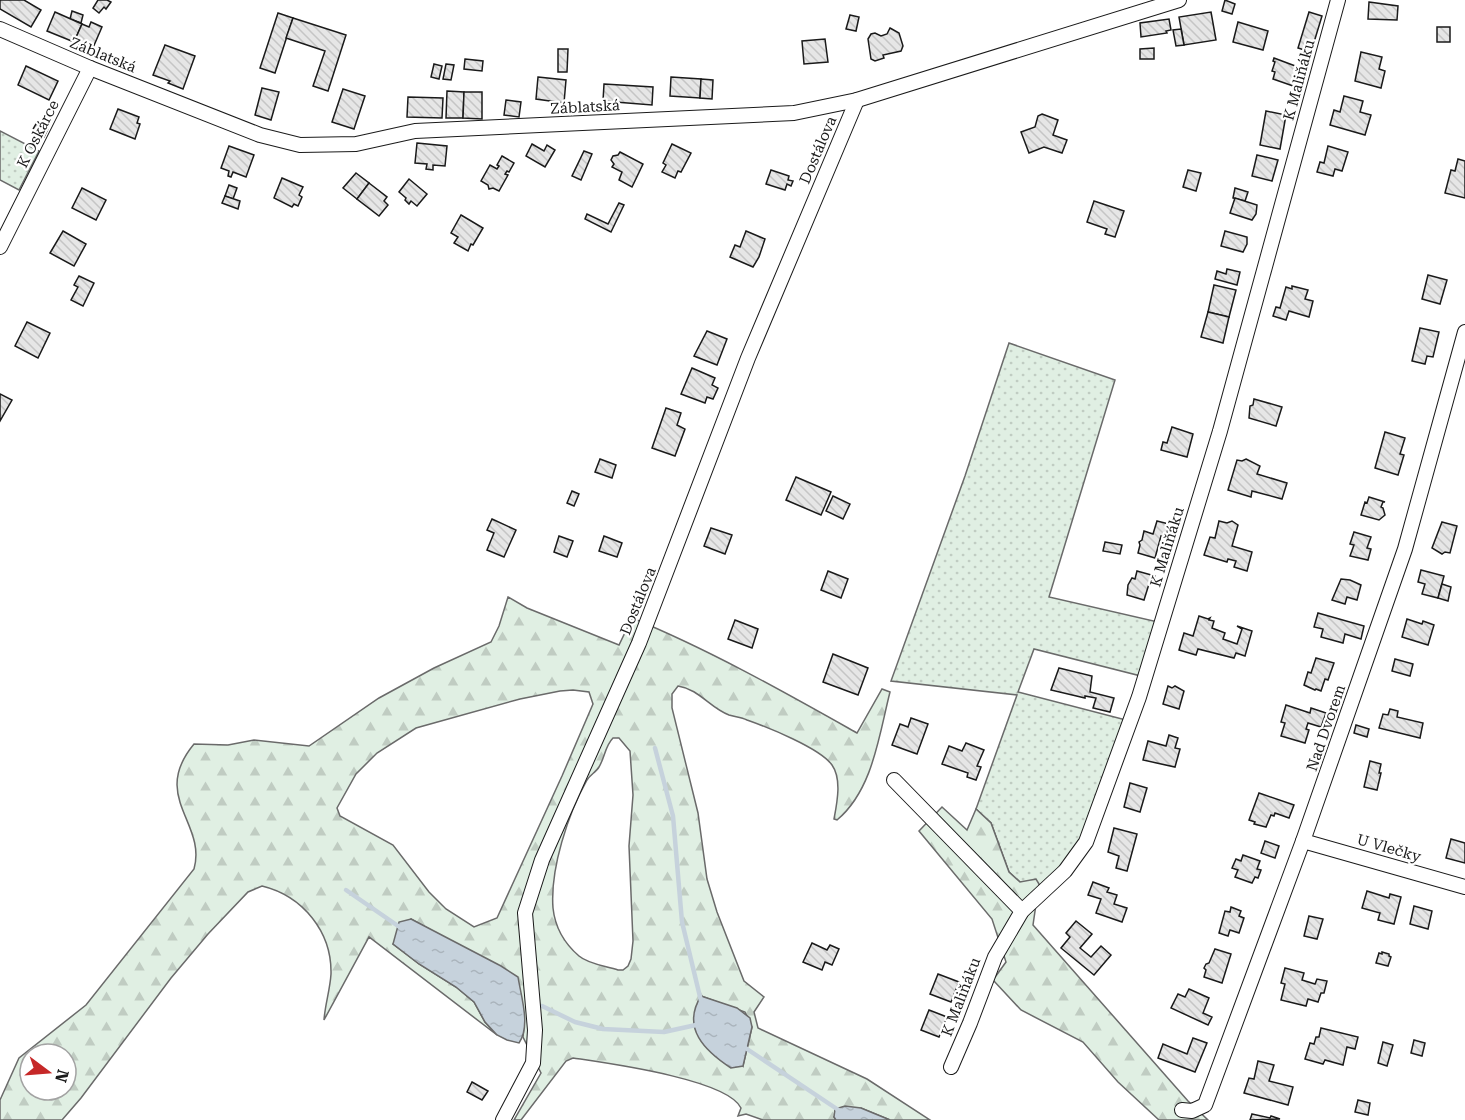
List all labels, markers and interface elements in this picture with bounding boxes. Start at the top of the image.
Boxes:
street label: Záblatská [67,34,139,76]
street label: K Maliňáku [1280,37,1319,122]
street label: Záblatská [550,96,620,118]
street label: K Oskárce [13,97,63,171]
street label: Dostálova [796,113,840,187]
street label: K Maliňáku [1146,504,1188,589]
street label: Dostálova [616,564,660,638]
street label: Nad Dvorem [1303,682,1349,774]
street label: U Vlečky [1355,830,1423,866]
street label: K Maliňáku [938,954,984,1039]
north arrow [18,1042,78,1102]
text: N [51,1067,73,1085]

